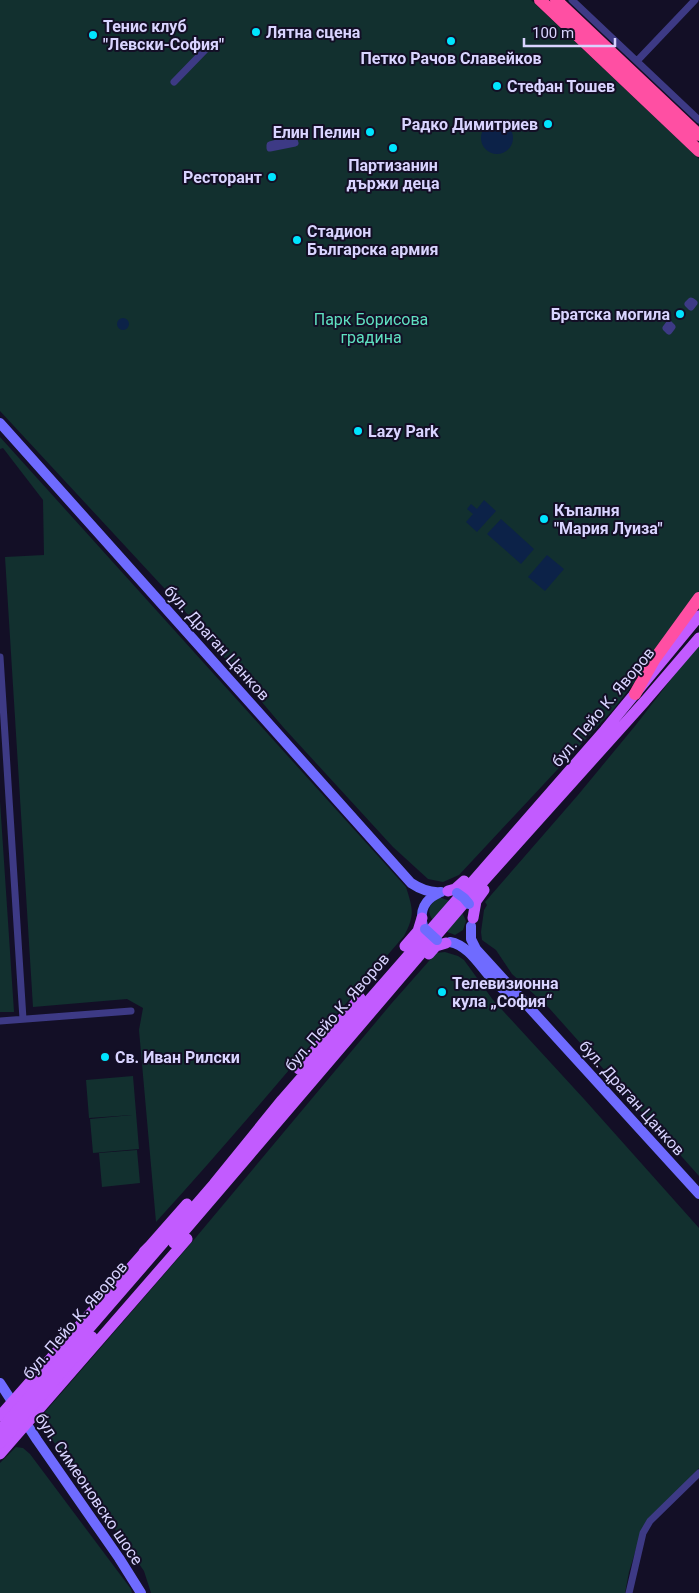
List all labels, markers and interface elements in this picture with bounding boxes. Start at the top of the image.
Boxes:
scale bar [524,15,615,47]
place label: Тенис клуб "Левски-София" [103,17,224,54]
place label: Лятна сцена [266,23,361,42]
text: 100 m [532,24,574,42]
marker: Лятна сцена [250,26,262,38]
marker: Тенис клуб "Левски-София" [87,29,99,41]
marker: Петко Рачов Славейков [445,35,457,47]
place label: Петко Рачов Славейков [361,49,541,68]
place label: Стефан Тошев [507,77,615,96]
marker: Стефан Тошев [491,80,503,92]
place label: Радко Димитриев [401,115,538,134]
marker: Радко Димитриев [542,118,554,130]
place label: Елин Пелин [273,123,360,142]
marker: Елин Пелин [364,126,376,138]
marker: Партизанин държи деца [387,142,399,154]
place label: Партизанин държи деца [347,156,440,193]
place label: Ресторант [183,168,262,187]
marker: Ресторант [266,171,278,183]
place label: Стадион Българска армия [307,222,439,259]
marker: Стадион Българска армия [291,234,303,246]
place label: Братска могила [551,305,670,324]
marker: Братска могила [674,308,686,320]
park label: Парк Борисова градина [314,310,428,347]
place label: Lazy Park [368,422,439,441]
marker: Lazy Park [352,425,364,437]
place label: Къпалня "Мария Луиза" [554,501,663,538]
marker: Къпалня "Мария Луиза" [538,513,550,525]
street label: бул. Драган Цанков [160,582,274,704]
street label: бул. Пейо К. Яворов [548,643,658,771]
street label: бул. Пейо К. Яворов [281,949,393,1075]
place label: Телевизионна кула „София“ [452,974,559,1011]
marker: Телевизионна кула „София“ [436,986,448,998]
street label: бул. Драган Цанков [575,1037,689,1159]
place label: Св. Иван Рилски [115,1048,240,1067]
marker: Св. Иван Рилски [99,1051,111,1063]
street label: бул. Пейо К. Яворов [19,1257,131,1383]
street label: бул. Симеоновско шосе [31,1409,147,1569]

